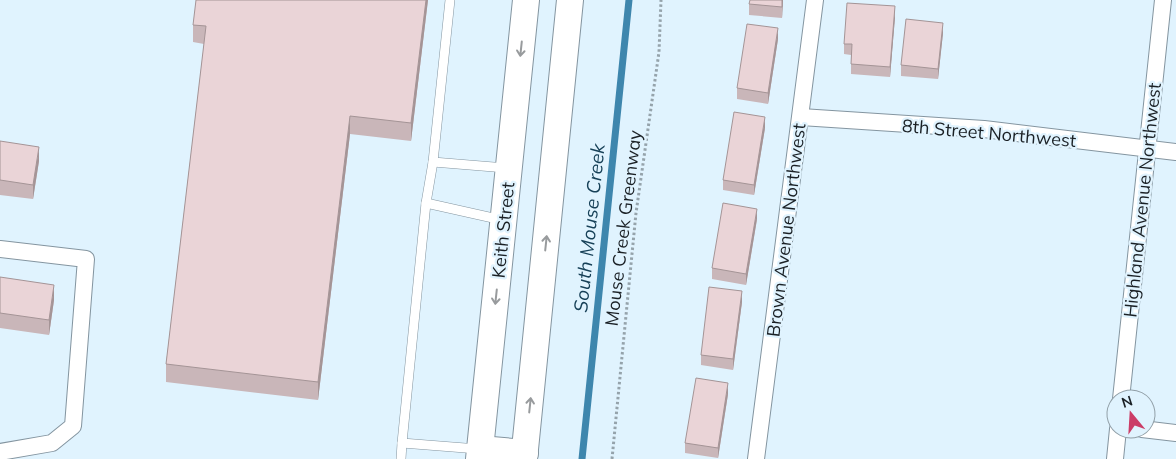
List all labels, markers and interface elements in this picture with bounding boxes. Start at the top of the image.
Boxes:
one-way arrow [516,40,526,56]
street label: Highland Avenue Northwest [1118,81,1166,319]
street label: 8th Street Northwest [901,114,1077,152]
street label: Brown Avenue Northwest [761,122,811,338]
street label: Mouse Creek Greenway [600,128,646,327]
water label: South Mouse Creek [568,141,610,314]
street label: Keith Street [487,181,519,279]
one-way arrow [541,235,551,251]
one-way arrow [491,289,500,305]
north arrow [1106,389,1156,439]
text: N [1119,391,1135,412]
one-way arrow [525,397,535,413]

